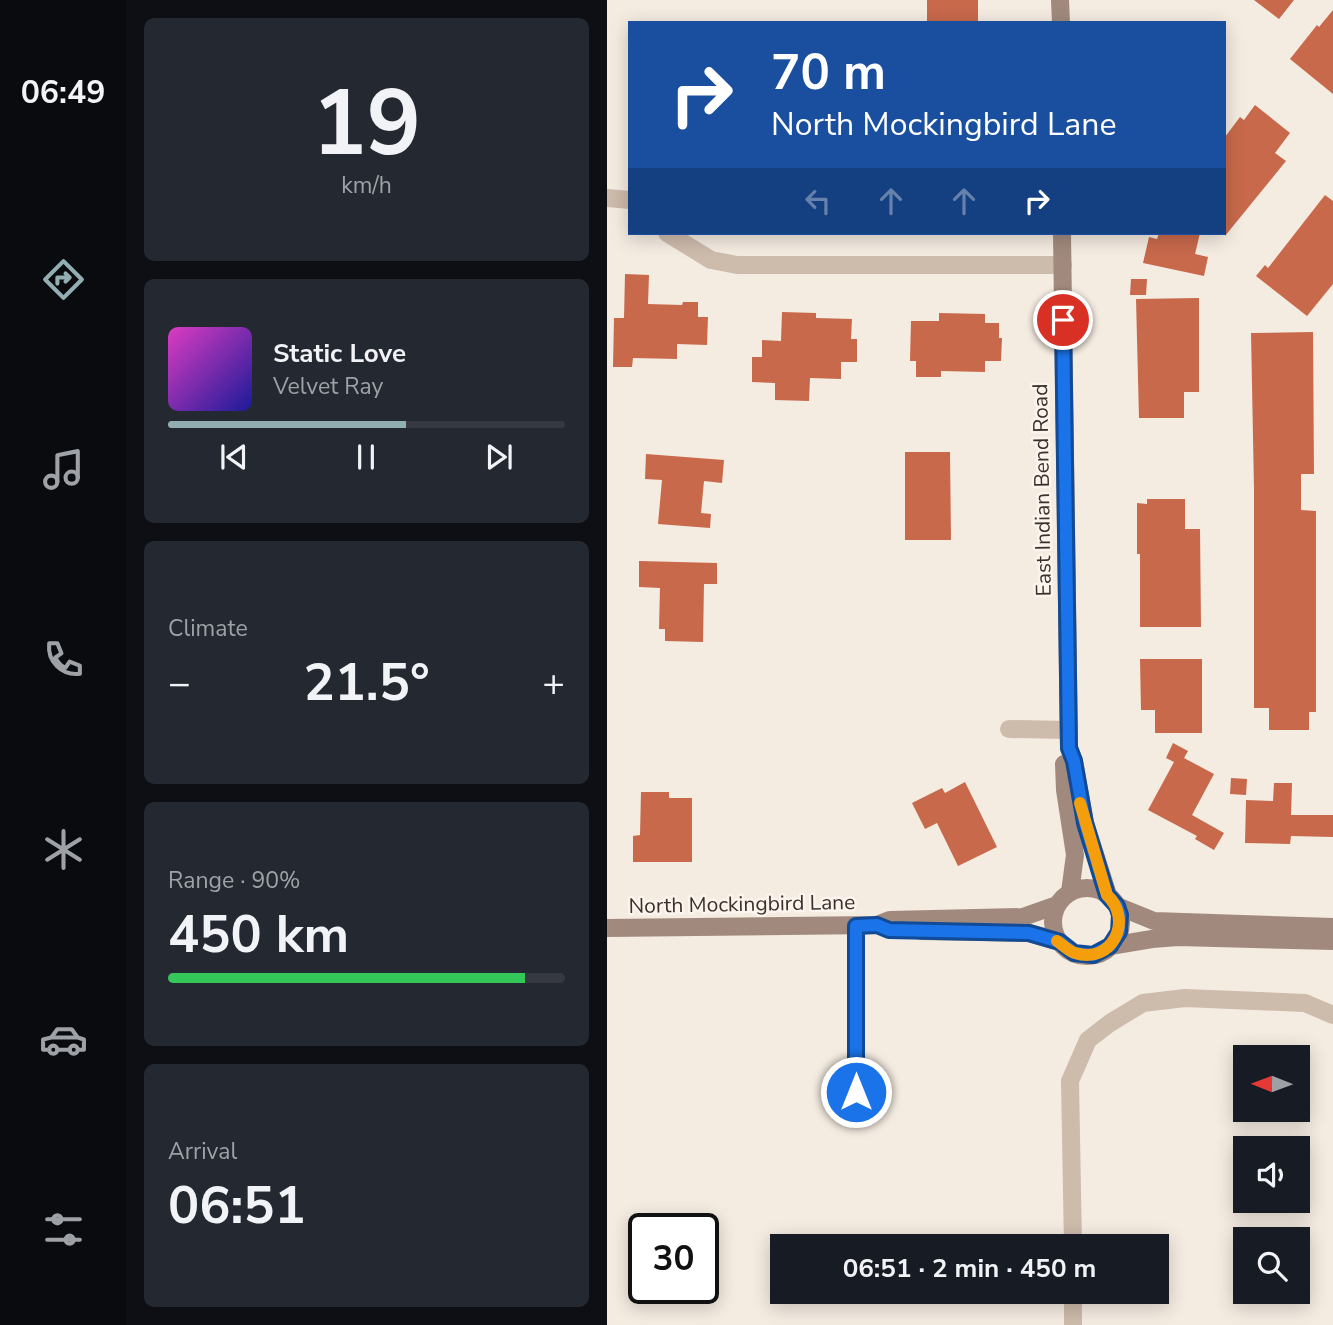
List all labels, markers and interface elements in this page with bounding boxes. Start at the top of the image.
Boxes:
text: 70 m [771,39,886,106]
icon: right [656,49,747,140]
text: 19 [312,62,421,186]
text: 06:49 [21,71,105,114]
text: North Mockingbird Lane [771,103,1116,146]
text: km/h [341,170,392,201]
icon: left [799,182,837,220]
icon: ahead [872,182,910,220]
icon: ahead [945,182,983,220]
icon: right [1018,182,1056,220]
icon: directions [39,255,88,304]
pin [1033,290,1093,350]
icon: arrive [1044,301,1082,339]
text: Static Love [273,336,406,371]
text: Velvet Ray [273,371,383,402]
street label: East Indian Bend Road [1026,383,1058,597]
icon: previous [215,438,253,476]
icon: pause [347,438,385,476]
icon: next [480,438,518,476]
icon: music [39,445,88,494]
text: Climate [168,613,248,644]
icon: phone [39,635,88,684]
text: 21.5° [303,647,430,718]
text: − [168,658,191,709]
text: + [542,658,565,709]
icon: climate [39,825,88,874]
text: Range · 90% [168,865,300,896]
street label: North Mockingbird Lane [628,888,856,920]
text: 450 km [168,899,349,970]
icon: car [39,1015,88,1064]
north arrow [1233,1045,1311,1122]
map controls [1233,1045,1310,1304]
position arrow [819,1055,893,1129]
text: Arrival [168,1136,237,1167]
button: sound [1233,1136,1310,1213]
text: 06:51 [168,1170,306,1241]
icon: filters [39,1205,88,1254]
speed limit sign: 30 [628,1213,719,1304]
button: search [1233,1227,1310,1304]
text: 06:51 · 2 min · 450 m [843,1251,1096,1286]

